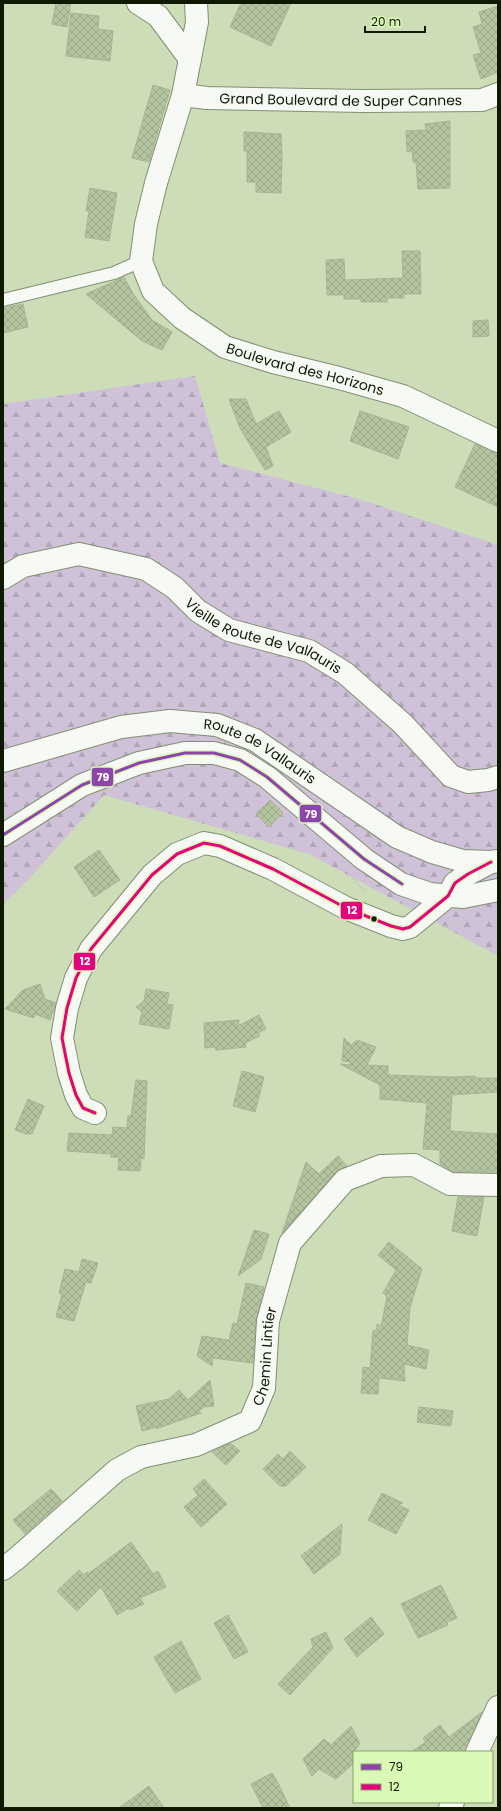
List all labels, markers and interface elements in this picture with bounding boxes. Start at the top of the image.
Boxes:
scale bar [365,8,425,34]
text: 20 m [371,13,401,30]
street label: Grand Boulevard de Super Cannes [219,88,462,111]
street label: Boulevard des Horizons [224,338,386,400]
street label: Vieille Route de Vallauris [181,594,346,679]
street label: Route de Vallauris [203,714,320,789]
line badge: 79 [91,767,114,787]
text: 79 [97,769,110,785]
line badge: 79 [299,804,322,823]
text: 79 [305,806,318,822]
line badge: 12 [340,901,363,920]
text: 12 [347,902,357,918]
unlabelled marker [369,914,379,924]
line badge: 12 [73,952,96,971]
text: 12 [80,953,90,969]
street label: Chemin Lintier [248,1304,282,1409]
legend [353,1751,493,1803]
text: 79 [389,1758,403,1775]
text: 12 [389,1778,400,1795]

